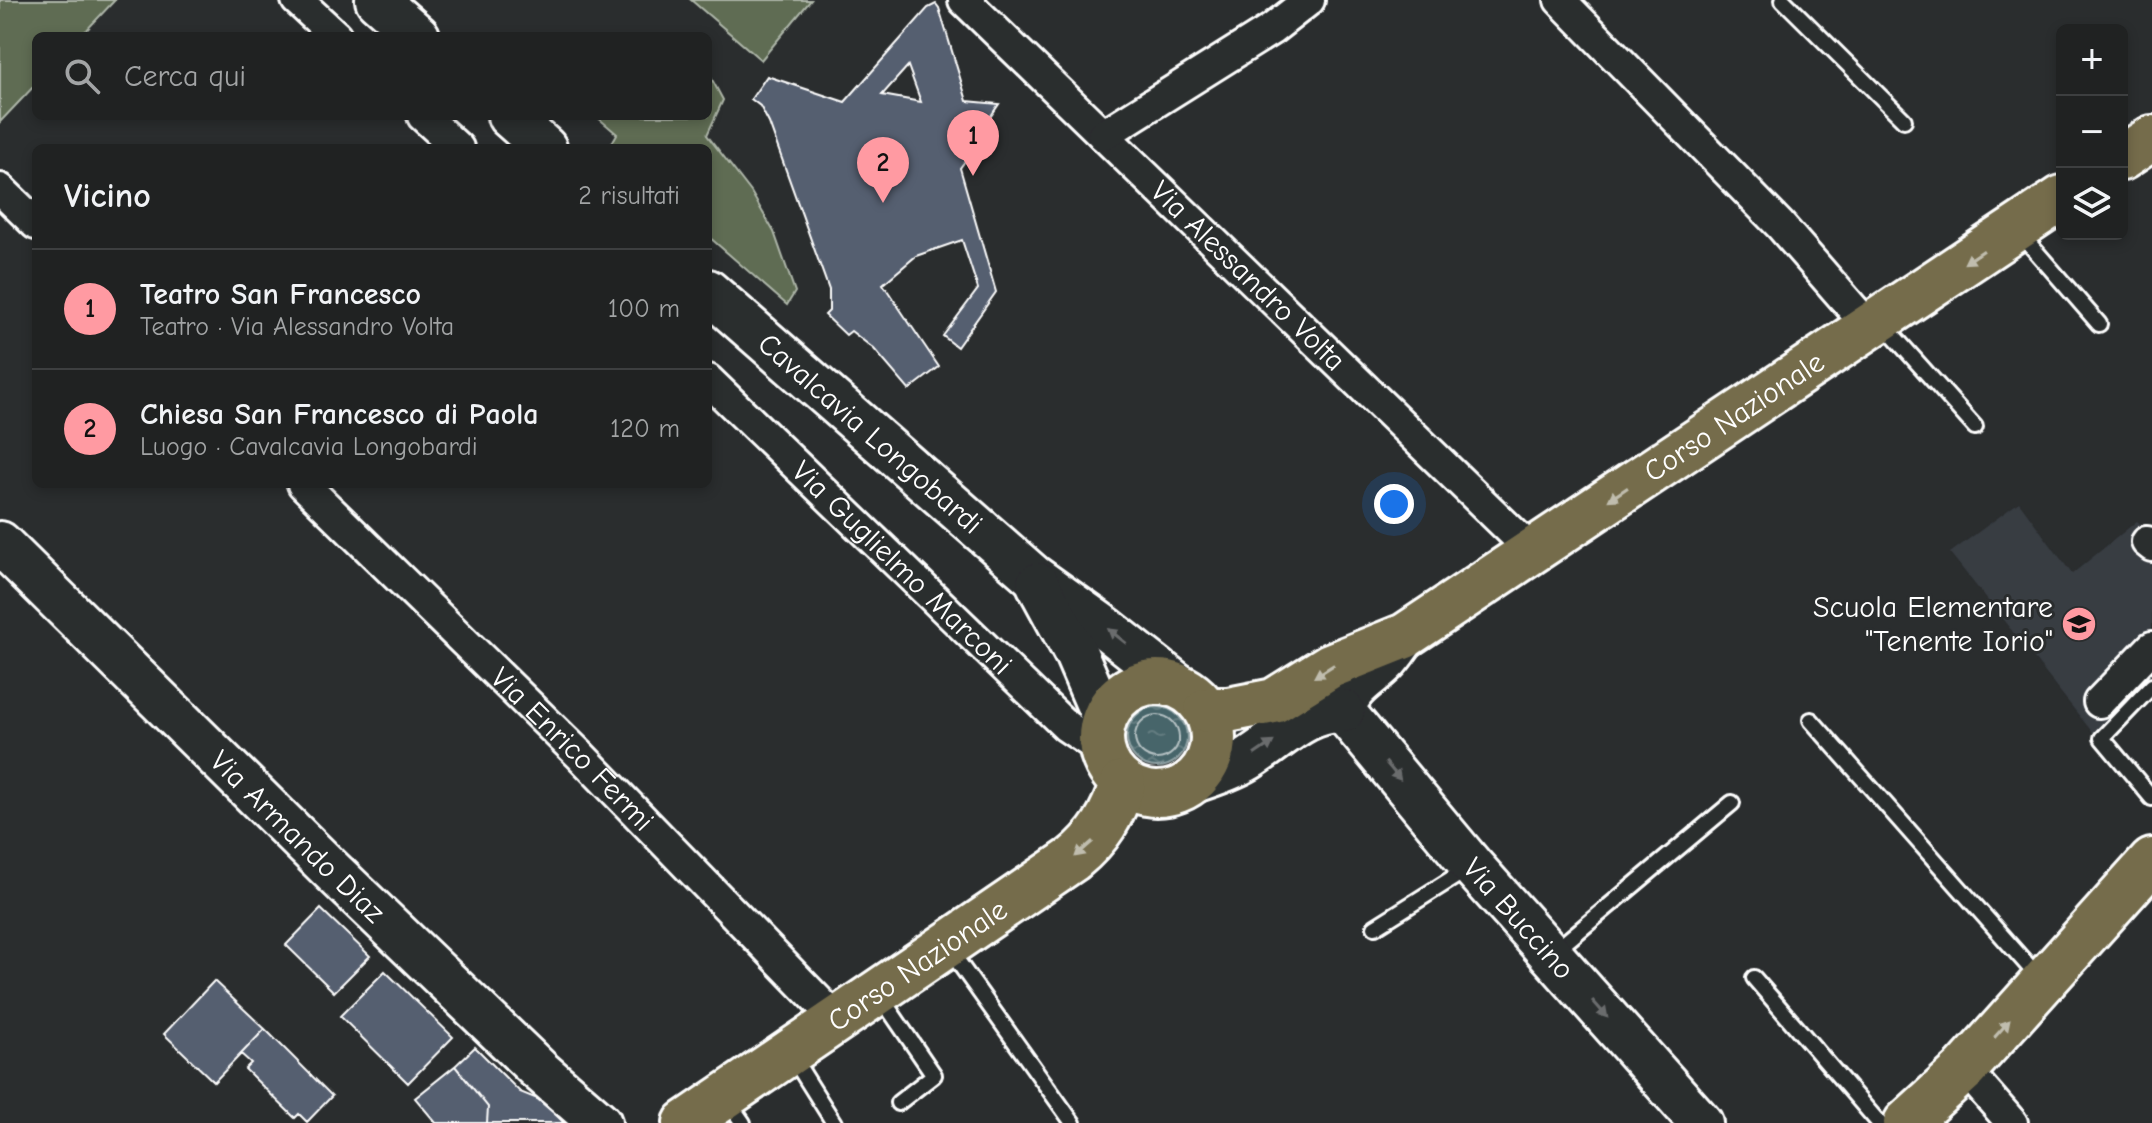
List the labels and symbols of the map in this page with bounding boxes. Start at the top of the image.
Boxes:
pin: 1 [947,110,999,176]
pin: 2 [857,137,909,203]
street label: Via Alessandro Volta [1144,173,1353,378]
one-way arrow [1963,249,1984,264]
street label: Cavalcavia Longobardi [751,326,990,541]
street label: Corso Nazionale [1637,344,1831,489]
street label: Via Guglielmo Marconi [785,453,1019,682]
your location [1374,484,1414,524]
one-way arrow [1607,486,1628,501]
place label: Scuola Elementare "Tenente Iorio" [1813,590,2053,659]
school or university icon: Scuola Elementare "Tenente Iorio" [2060,605,2098,643]
one-way arrow [1107,629,1127,645]
street label: Via Enrico Fermi [484,660,661,838]
one-way arrow [1313,664,1335,678]
one-way arrow [1254,741,1275,756]
street label: Via Armando Diaz [203,743,392,930]
one-way arrow [1384,761,1401,781]
one-way arrow [1075,840,1095,857]
street label: Via Buccino [1456,851,1582,986]
street label: Corso Nazionale [821,892,1014,1039]
one-way arrow [1591,1000,1609,1019]
one-way arrow [1992,1020,2010,1039]

